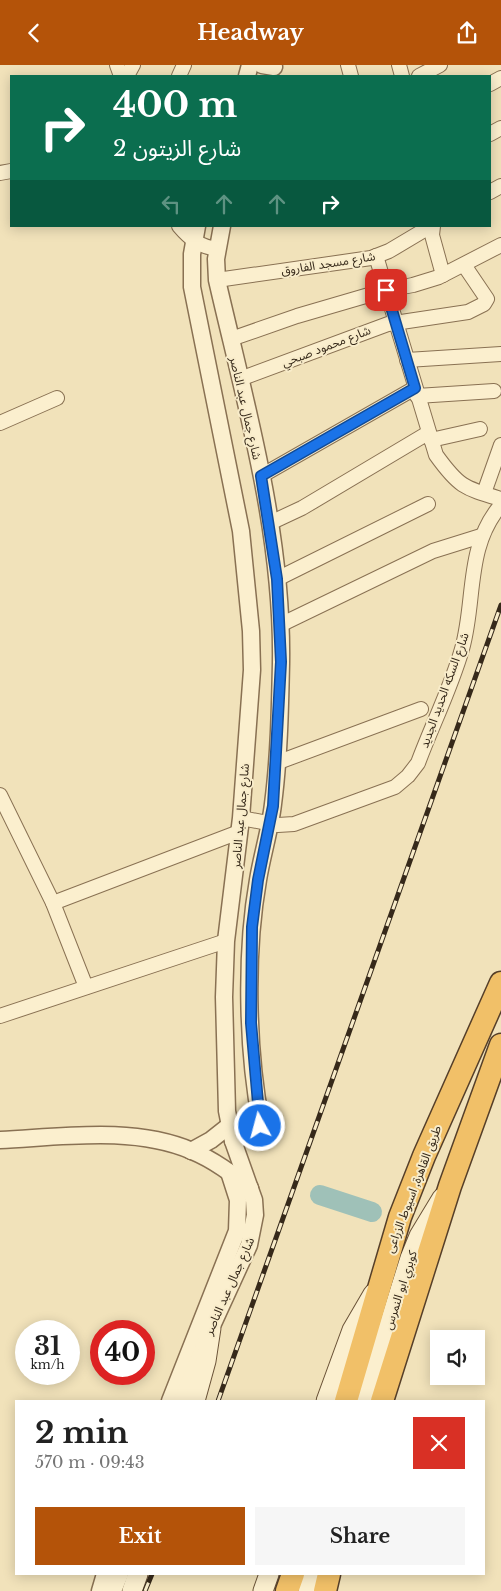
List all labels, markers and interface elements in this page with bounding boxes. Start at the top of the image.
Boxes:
icon: back [20,19,48,47]
text: Headway [197,19,304,46]
icon: share [453,19,481,47]
text: 400 m [113,83,237,126]
icon: right [30,95,95,160]
text: شارع الزيتون 2 [113,135,241,162]
icon: left [157,190,185,218]
icon: ahead [210,190,238,218]
icon: ahead [263,190,291,218]
icon: right [316,190,344,218]
street label: شارع مسجد الفاروق [280,248,377,280]
pin [365,269,407,311]
icon: arrive [372,276,400,304]
street label: شارع محمود صبحي [279,322,374,372]
street label: شارع جمال عبد الناصر [225,354,265,461]
street label: شارع السكه الحديد الجديد [416,630,474,750]
street label: شارع جمال عبد الناصر [228,763,254,870]
position arrow [233,1099,285,1151]
street label: طريق القاهرة, اسيوط الزراعى [382,1123,445,1255]
street label: شارع جمال عبد الناصر [200,1235,259,1339]
street label: كوبري ابو النمرس [380,1248,423,1332]
speed limit sign: 40 [90,1320,155,1385]
map controls [430,1330,485,1385]
button: sound [430,1330,485,1385]
text: 31 [34,1331,61,1362]
text: km/h [30,1357,65,1372]
text: 2 min [35,1414,128,1451]
button: close [413,1417,465,1469]
text: 570 m · 09:43 [35,1452,145,1472]
button: Exit [35,1507,245,1565]
button: Share [255,1507,465,1565]

